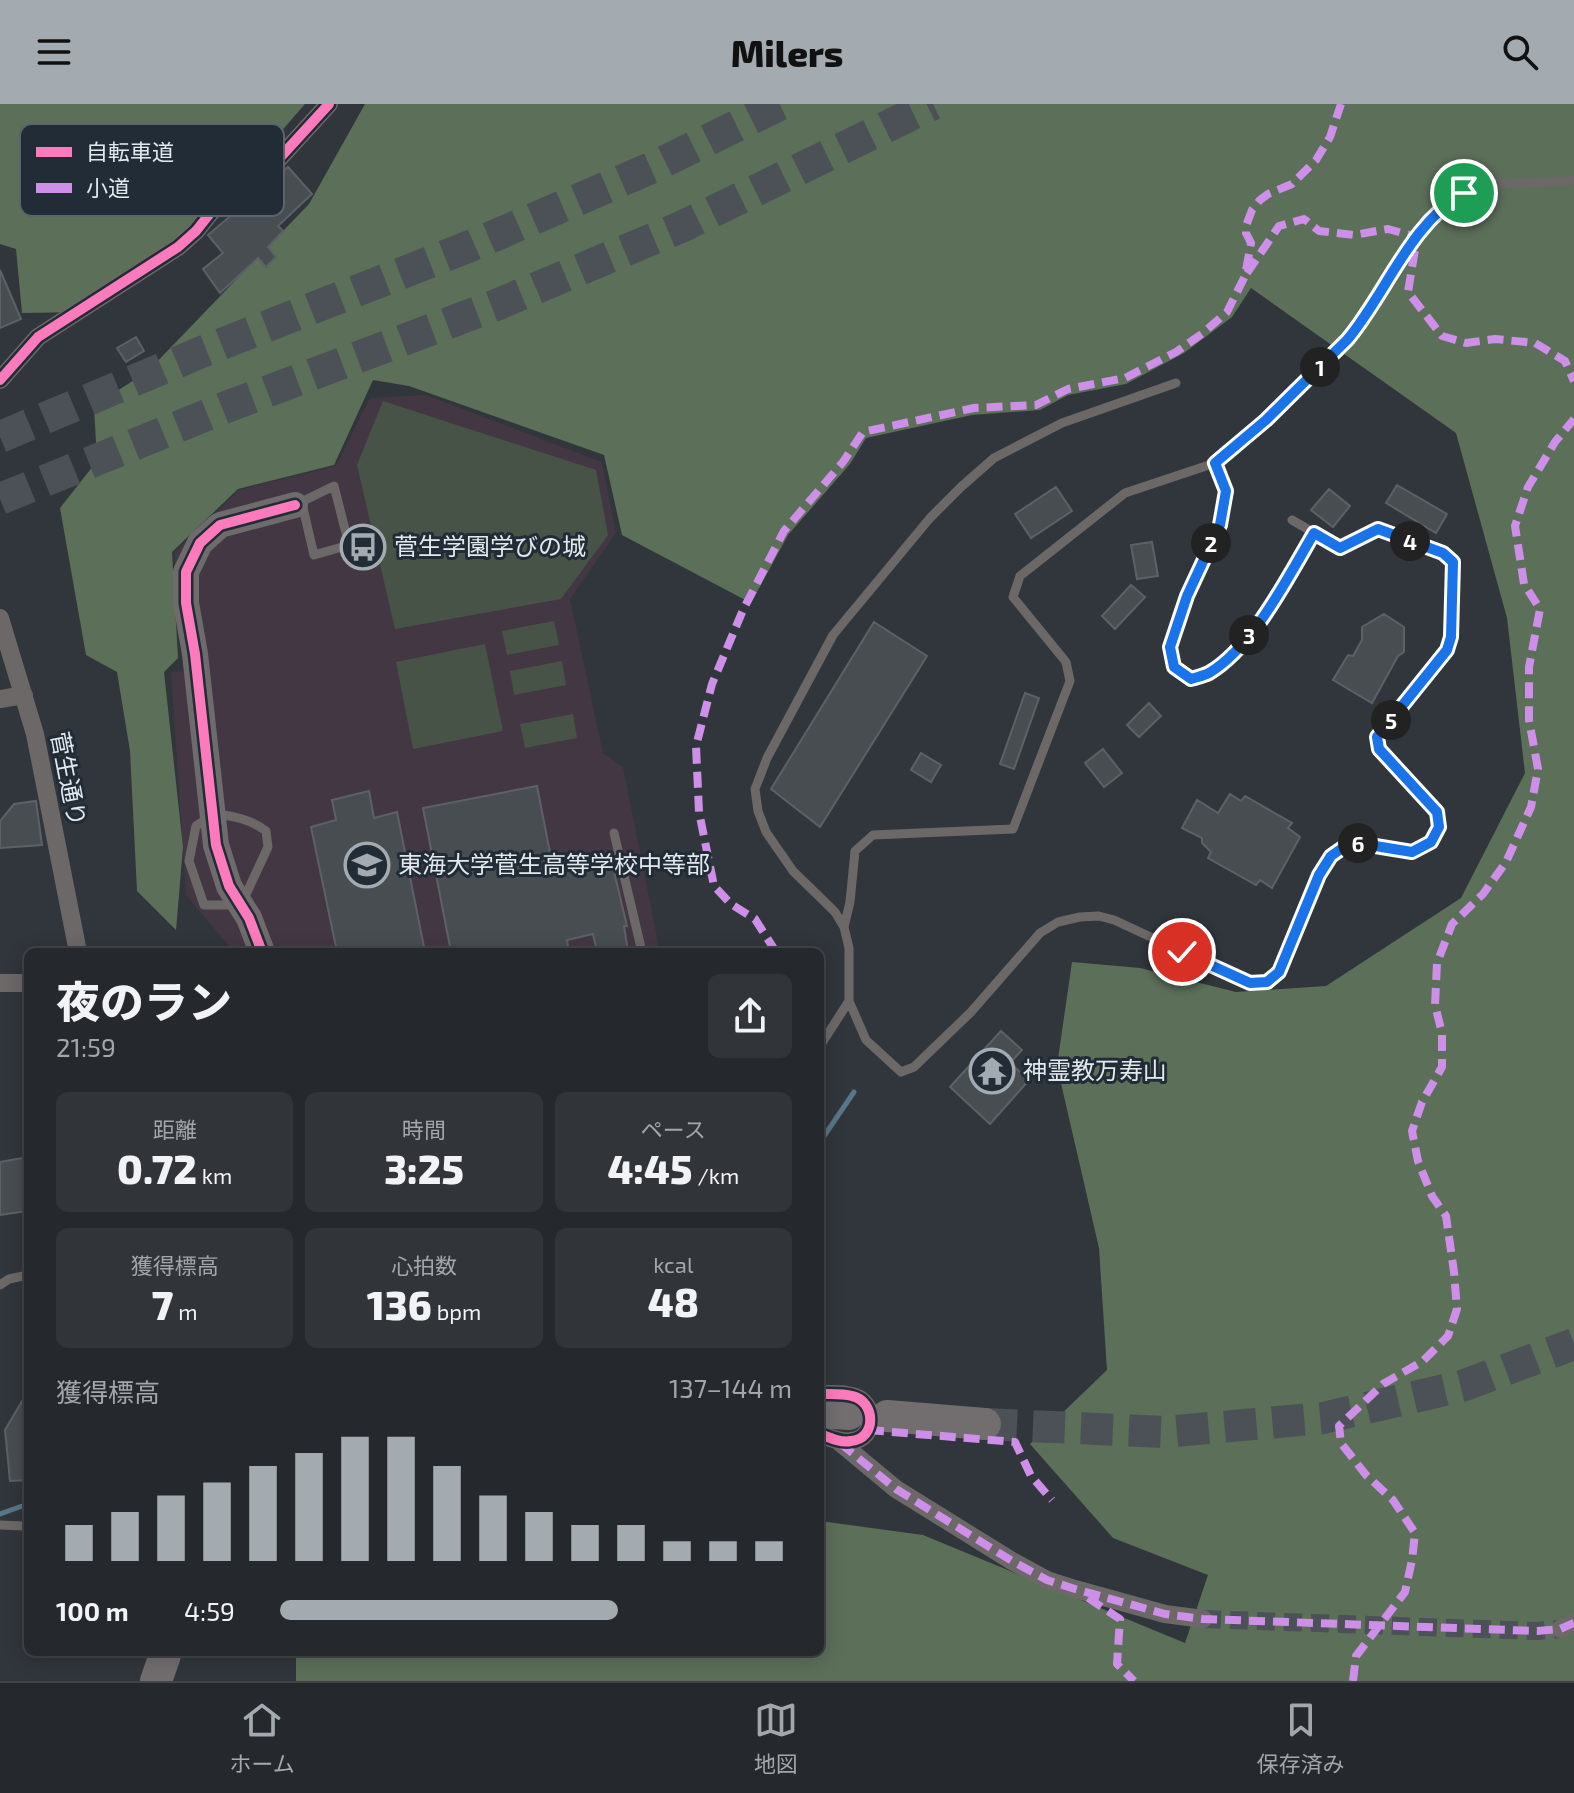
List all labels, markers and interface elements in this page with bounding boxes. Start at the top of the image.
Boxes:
icon: menu [32,30,76,74]
icon: search [1498,30,1542,74]
text: Milers [731,31,843,74]
legend [20,124,284,216]
text: 自転車道 [86,138,174,164]
pin [1430,159,1498,227]
icon: arrive [1442,171,1486,215]
text: 小道 [86,174,130,200]
pin: 1 [1300,347,1340,387]
text: 1 [1315,354,1325,380]
pin: 4 [1390,521,1430,561]
bus stop icon: 菅生学園学びの城 [339,523,387,571]
pin: 2 [1191,523,1231,563]
text: 4 [1403,528,1417,554]
text: 2 [1205,530,1217,556]
place label: 菅生学園学びの城 [394,531,586,560]
pin: 3 [1229,615,1269,655]
text: 3 [1243,622,1255,648]
pin: 5 [1371,700,1411,740]
text: 5 [1385,707,1397,733]
street label: 菅生通り [46,729,93,829]
pin: 6 [1338,823,1378,863]
text: 6 [1352,830,1364,856]
school or university icon: 東海大学菅生高等学校中等部 [343,841,391,889]
place label: 東海大学菅生高等学校中等部 [398,849,710,878]
pin [1148,918,1216,986]
icon: check [1160,930,1204,974]
text: 夜のラン [56,974,232,1027]
button: share [708,974,792,1058]
text: 21:59 [56,1031,116,1062]
temple icon: 神霊教万寿山 [968,1047,1016,1095]
place label: 神霊教万寿山 [1023,1055,1167,1084]
text: 距離 [153,1116,197,1142]
text: 時間 [402,1116,446,1142]
text: ペース [641,1116,706,1142]
text: 0.72 [117,1144,197,1192]
text: 3:25 [384,1144,464,1192]
text: 4:45 [607,1144,692,1192]
text: km [197,1162,232,1188]
text: /km [692,1162,739,1188]
text: kcal [653,1251,693,1277]
text: 獲得標高 [131,1252,219,1278]
text: 心拍数 [391,1252,457,1278]
text: 48 [648,1277,699,1325]
text: 7 [152,1280,173,1328]
text: 136 [367,1280,432,1328]
text: m [173,1298,197,1324]
text: bpm [432,1298,481,1324]
text: 137–144 m [669,1372,792,1403]
text: 獲得標高 [56,1376,160,1407]
text: 100 m [56,1595,129,1626]
text: 4:59 [184,1595,235,1626]
tab: ホーム [229,1698,295,1778]
tab: 地図 [754,1698,798,1778]
tab: 保存済み [1257,1698,1345,1778]

